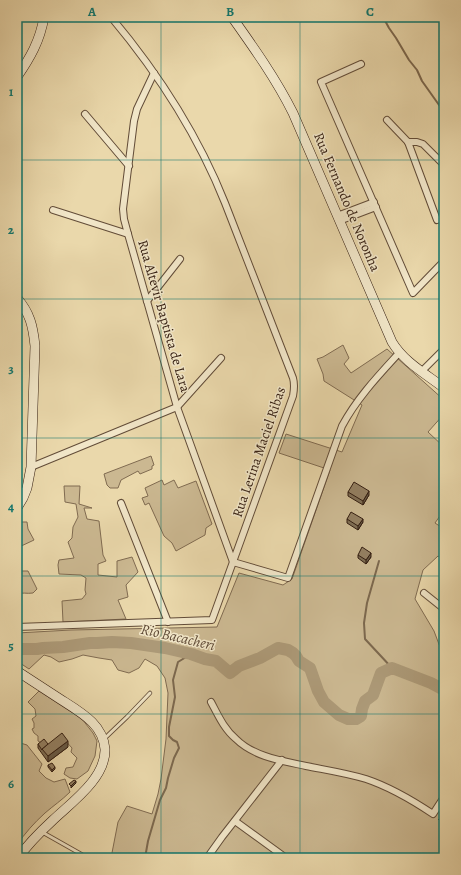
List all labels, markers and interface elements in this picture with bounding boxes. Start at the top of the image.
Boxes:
text: A [87,3,97,20]
text: B [226,3,234,20]
text: C [366,3,374,20]
text: 1 [9,83,14,100]
street label: Rua Fernando de Noronha [309,129,385,275]
text: 2 [8,221,15,238]
street label: Rua Altevir Baptista de Lara [133,238,195,395]
text: 3 [8,360,14,377]
street label: Rua Lerina Maciel Ribas [228,384,290,520]
text: 4 [8,498,14,515]
water label: Rio Bacacheri [139,619,217,655]
text: 5 [8,637,14,654]
text: 6 [8,775,14,792]

